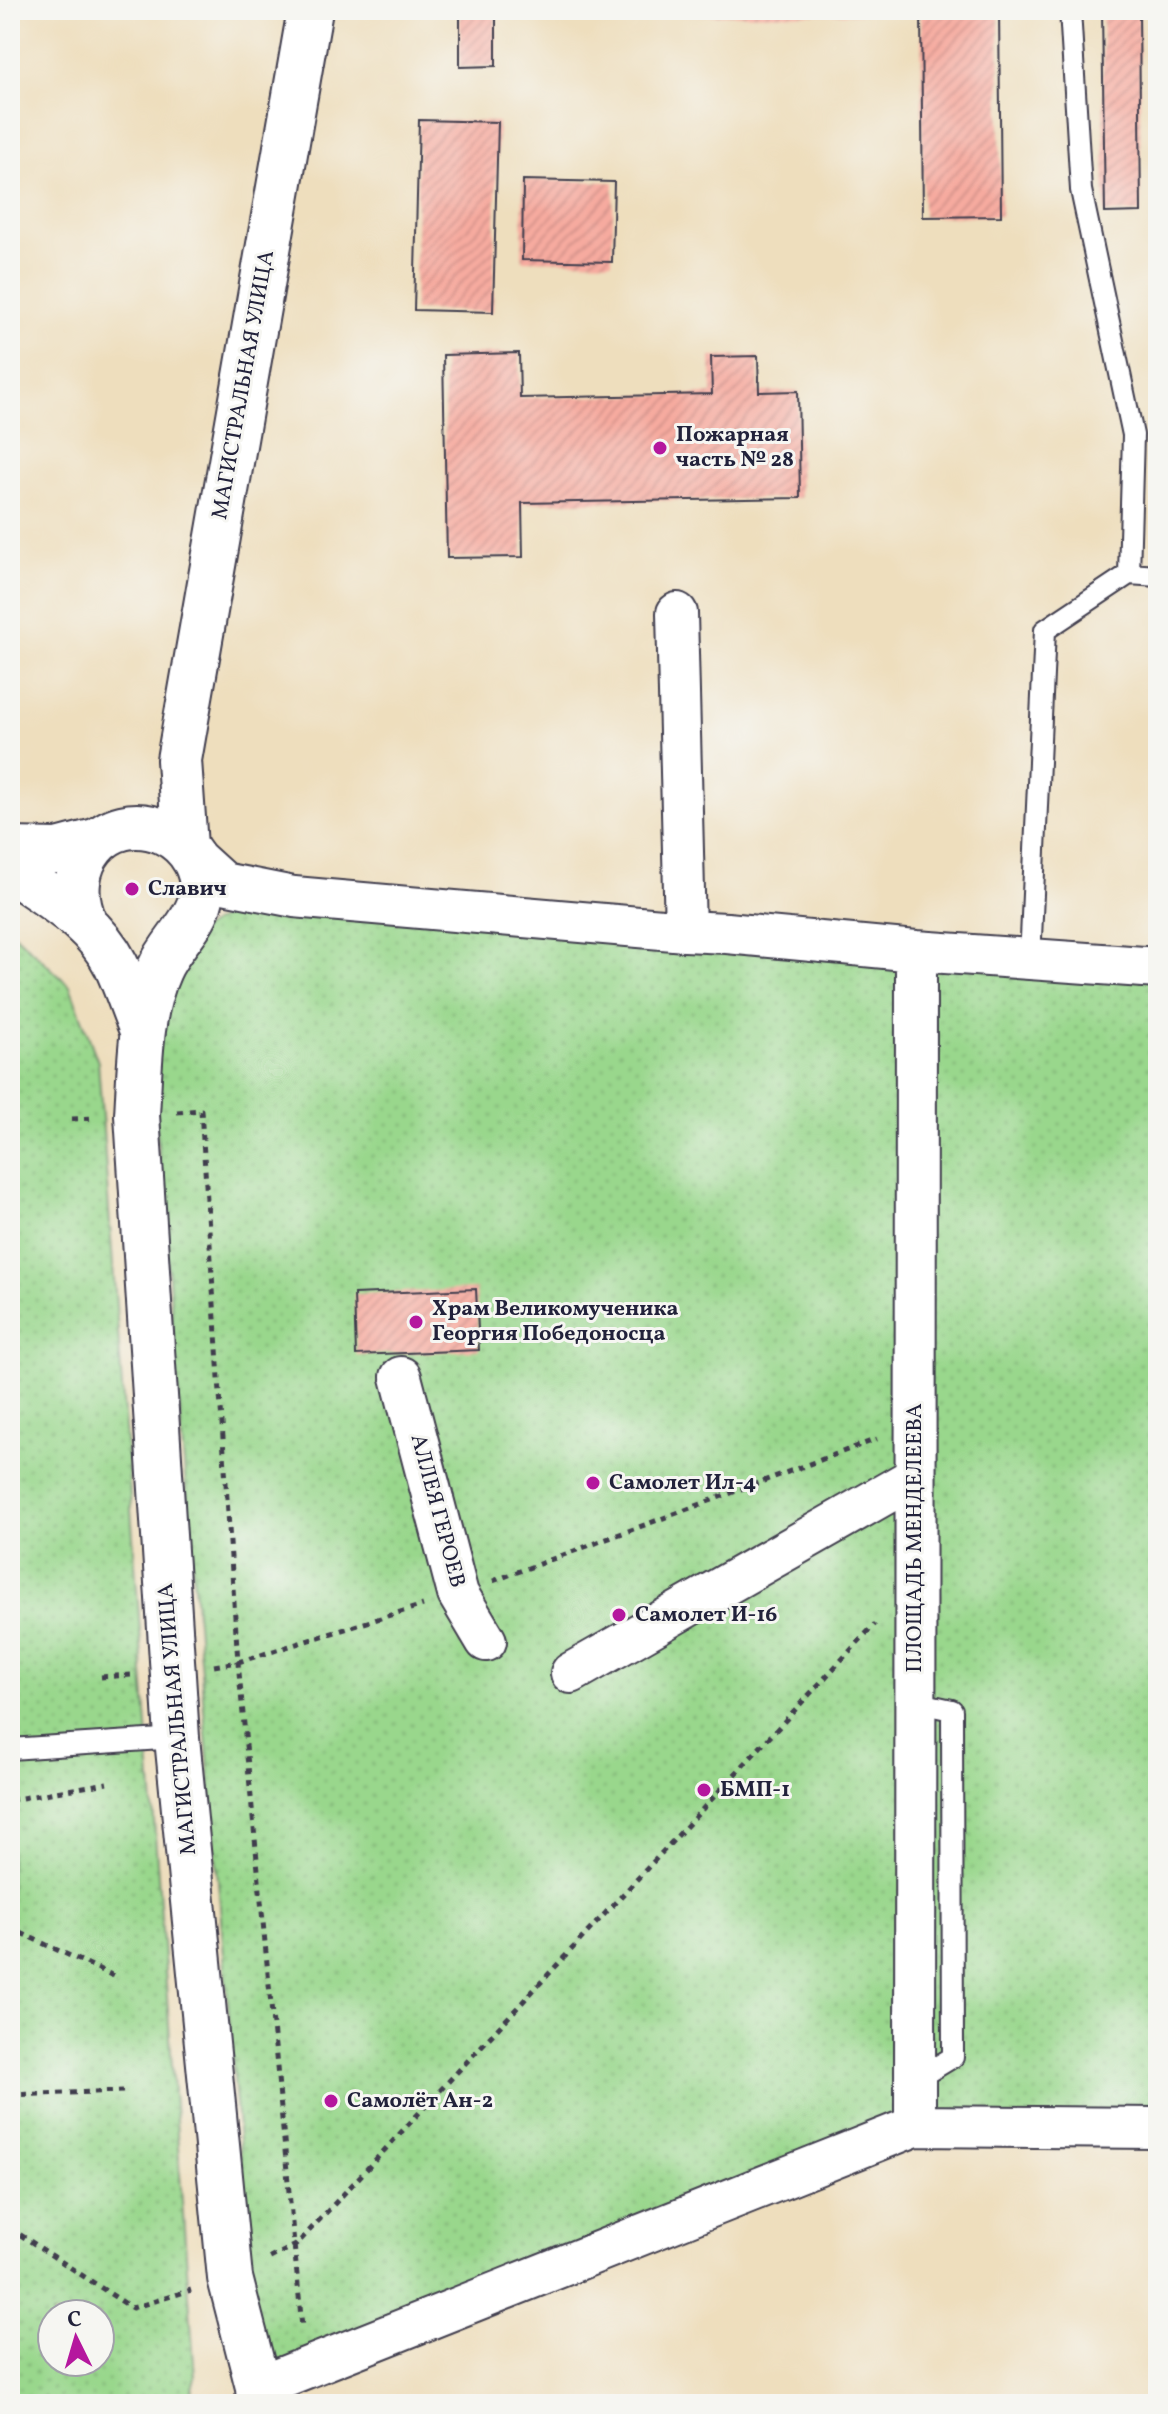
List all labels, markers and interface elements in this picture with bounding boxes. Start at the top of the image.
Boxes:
street label: МАГИСТРАЛЬНАЯ УЛИЦА [205,248,283,522]
place label: Пожарная часть № 28 [676,420,794,476]
marker: Пожарная часть № 28 [651,439,669,457]
place label: Славич [148,874,227,905]
marker: Славич [123,880,141,898]
place label: Храм Великомученика Георгия Победоносца [432,1294,679,1350]
marker: Храм Великомученика Георгия Победоносца [407,1313,425,1331]
street label: ПЛОЩАДЬ МЕНДЕЛЕЕВА [900,1403,931,1673]
street label: АЛЛЕЯ ГЕРОЕВ [402,1431,472,1591]
place label: Самолет Ил-4 [609,1468,756,1499]
marker: Самолет Ил-4 [584,1474,602,1492]
street label: МАГИСТРАЛЬНАЯ УЛИЦА [151,1582,205,1856]
place label: Самолет И-16 [635,1600,777,1631]
marker: Самолет И-16 [610,1606,628,1624]
place label: БМП-1 [720,1775,790,1806]
marker: БМП-1 [695,1781,713,1799]
place label: Самолёт Ан-2 [347,2086,493,2117]
marker: Самолёт Ан-2 [322,2092,340,2110]
north arrow [36,2298,116,2378]
text: С [66,2305,83,2337]

